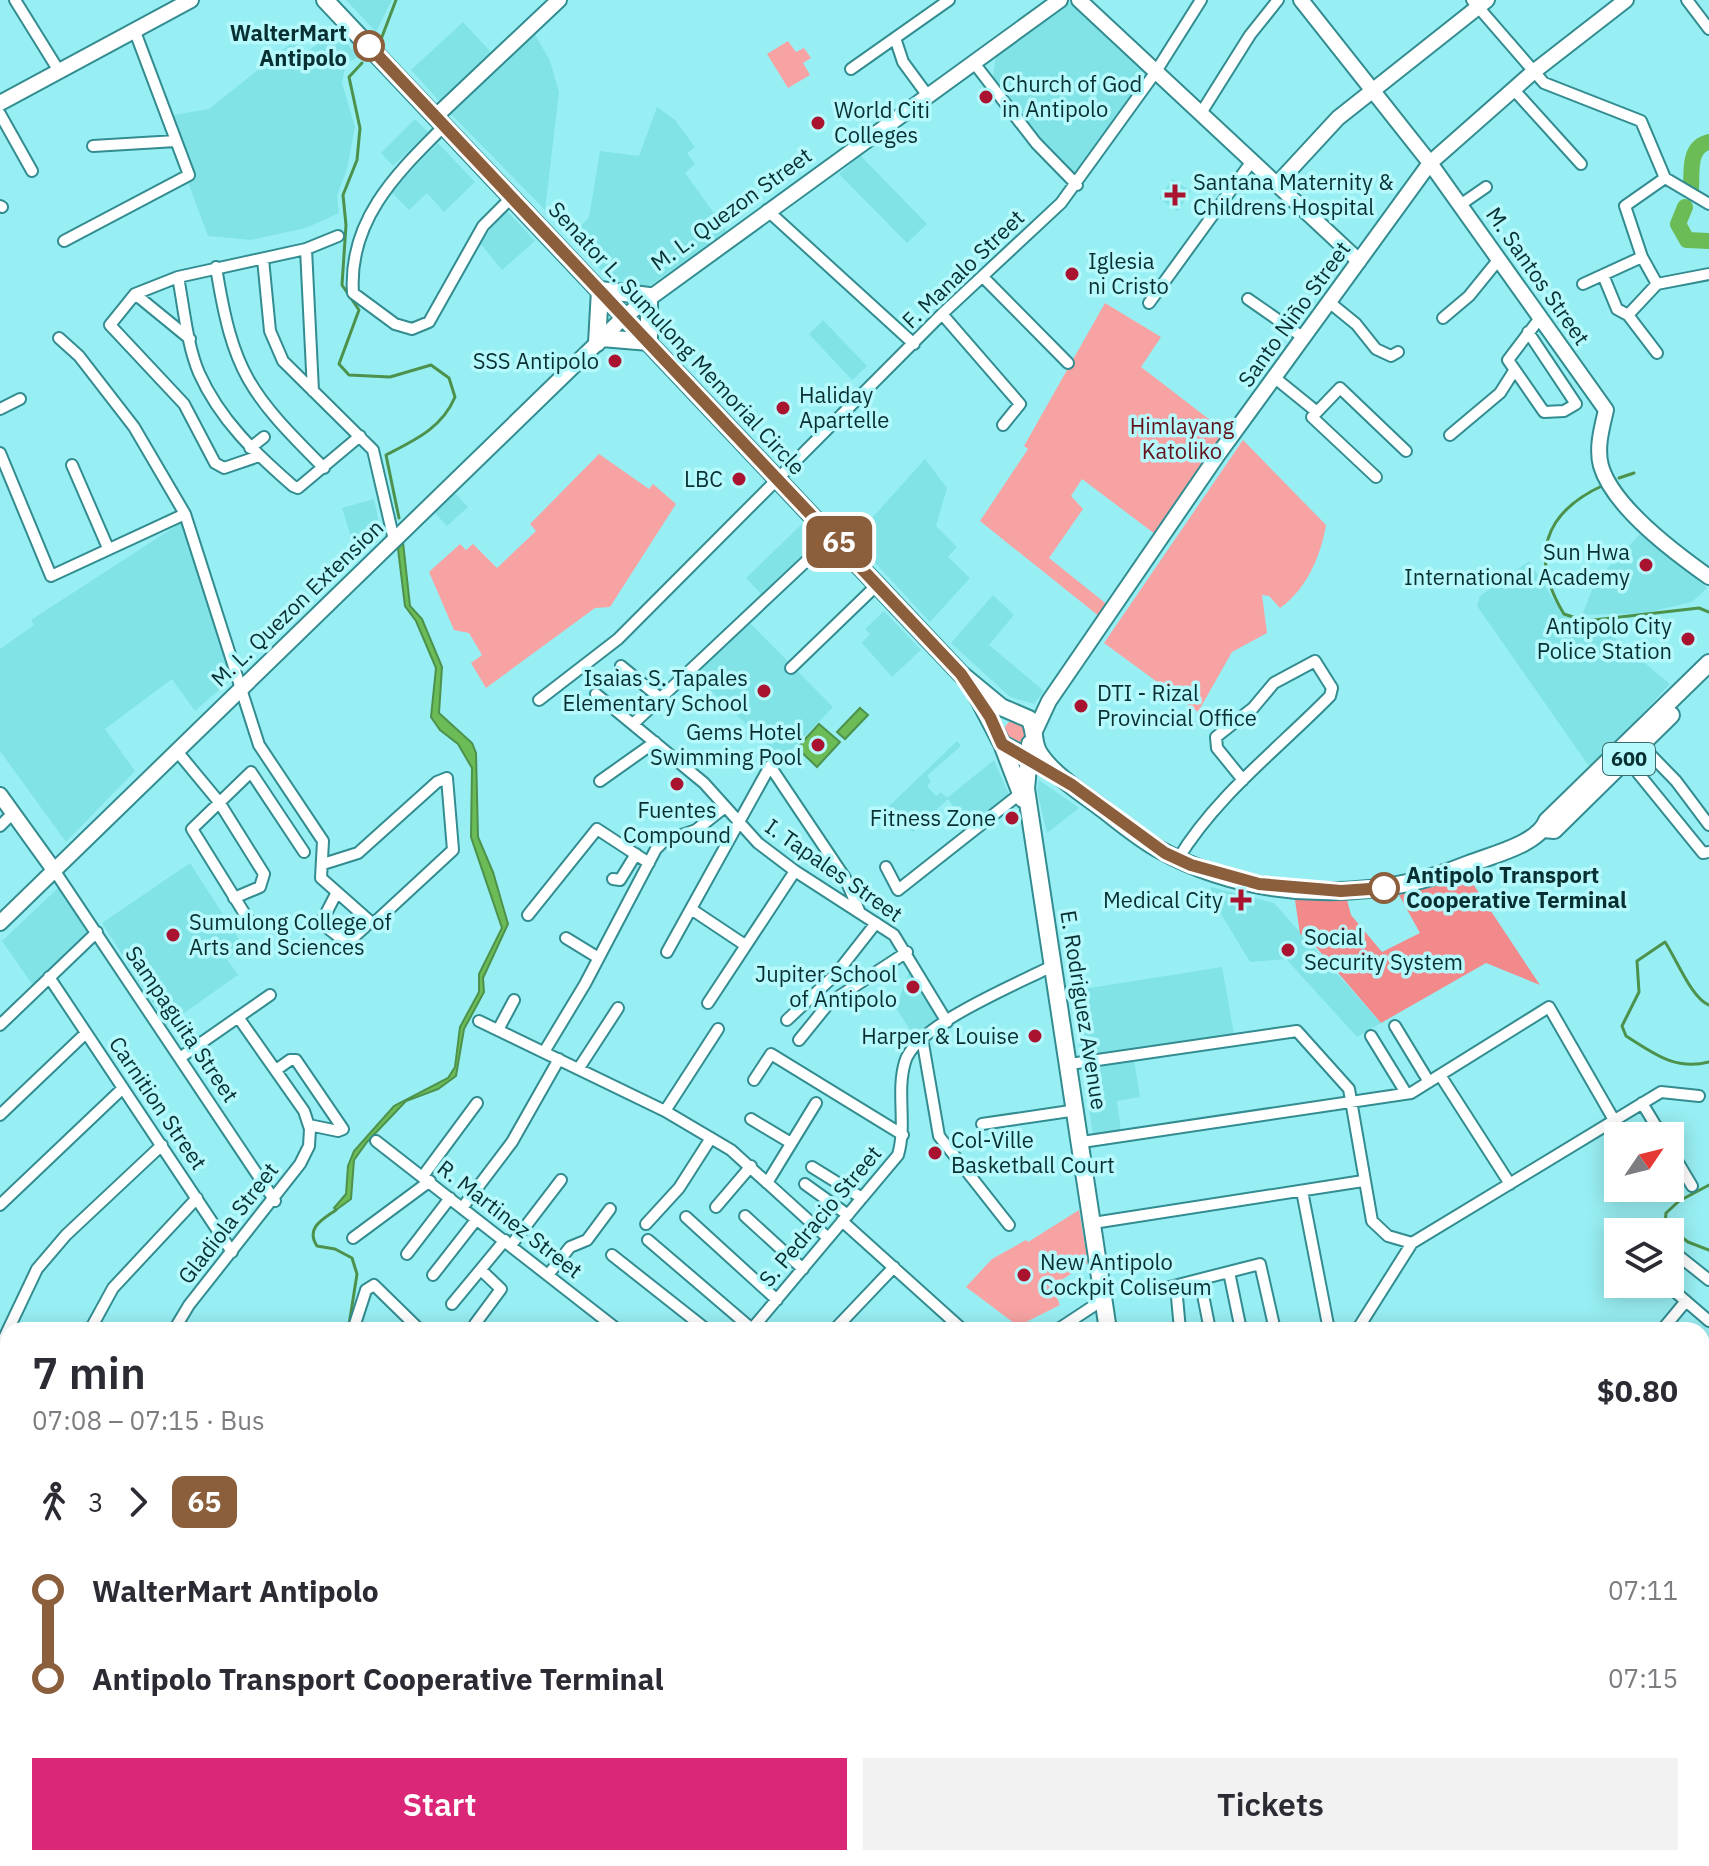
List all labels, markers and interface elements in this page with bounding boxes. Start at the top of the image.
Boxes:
place label: WalterMart Antipolo [230,18,347,72]
marker: WalterMart Antipolo [354,31,384,61]
place label: Church of God in Antipolo [1002,69,1142,123]
marker: Church of God in Antipolo [977,88,995,106]
place label: World Citi Colleges [834,95,930,149]
marker: World Citi Colleges [809,114,827,132]
street label: M. L. Quezon Street [644,140,817,277]
place label: Santana Maternity & Childrens Hospital [1193,167,1394,221]
marker: Santana Maternity & Childrens Hospital [1164,184,1186,206]
street label: Senator L. Sumulong Memorial Circle [543,195,812,481]
street label: M. Santos Street [1480,201,1597,350]
street label: F. Manalo Street [895,203,1030,334]
street label: Santo Niño Street [1231,235,1356,392]
place label: Iglesia ni Cristo [1088,246,1169,300]
marker: Iglesia ni Cristo [1063,265,1081,283]
place label: SSS Antipolo [473,346,599,375]
marker: SSS Antipolo [606,352,624,370]
place label: Haliday Apartelle [799,380,889,434]
marker: Haliday Apartelle [774,399,792,417]
park label: Himlayang Katoliko [1130,411,1235,465]
place label: LBC [684,464,723,493]
marker: LBC [730,470,748,488]
street label: M. L. Quezon Extension [204,513,389,693]
line badge: 65 [803,516,875,568]
text: 65 [822,523,856,560]
place label: Sun Hwa International Academy [1404,537,1630,591]
marker: Sun Hwa International Academy [1637,556,1655,574]
place label: Antipolo City Police Station [1537,611,1672,665]
marker: Antipolo City Police Station [1679,630,1697,648]
place label: Isaias S. Tapales Elementary School [562,663,748,717]
place label: DTI - Rizal Provincial Office [1097,678,1257,732]
marker: Isaias S. Tapales Elementary School [755,682,773,700]
marker: DTI - Rizal Provincial Office [1072,697,1090,715]
place label: Gems Hotel Swimming Pool [650,717,802,771]
marker: Gems Hotel Swimming Pool [809,736,827,754]
road number: 600 [1603,743,1655,775]
marker: Fuentes Compound [668,775,686,793]
place label: Fuentes Compound [623,795,731,849]
place label: Fitness Zone [870,803,996,832]
marker: Fitness Zone [1003,809,1021,827]
street label: I. Tapales Street [760,811,909,928]
place label: Antipolo Transport Cooperative Terminal [1406,860,1627,914]
marker: Antipolo Transport Cooperative Terminal [1369,873,1399,903]
place label: Medical City [1103,885,1223,914]
marker: Medical City [1230,889,1252,911]
place label: Sumulong College of Arts and Sciences [189,907,392,961]
street label: E. Rodriguez Avenue [1054,908,1115,1112]
place label: Social Security System [1304,922,1463,976]
marker: Sumulong College of Arts and Sciences [164,926,182,944]
street label: Sampaguita Street [119,940,246,1108]
marker: Social Security System [1279,941,1297,959]
place label: Jupiter School of Antipolo [755,959,897,1013]
marker: Jupiter School of Antipolo [904,978,922,996]
place label: Harper & Louise [861,1021,1019,1050]
marker: Harper & Louise [1026,1027,1044,1045]
street label: Carnition Street [103,1030,214,1175]
north arrow [1604,1122,1684,1202]
map controls [1604,1122,1684,1298]
place label: Col-Ville Basketball Court [951,1125,1115,1179]
street label: S. Pedracio Street [752,1139,887,1292]
marker: Col-Ville Basketball Court [926,1144,944,1162]
street label: R. Martinez Street [432,1153,589,1284]
street label: Gladiola Street [171,1156,284,1289]
button: layers [1604,1218,1684,1298]
place label: New Antipolo Cockpit Coliseum [1040,1247,1212,1301]
marker: New Antipolo Cockpit Coliseum [1015,1266,1033,1284]
text: 7 min [32,1344,146,1401]
text: $0.80 [1597,1371,1678,1410]
text: 07:08 – 07:15 · Bus [32,1403,265,1437]
icon: walk [32,1480,76,1524]
icon: forward [116,1480,160,1524]
text: 65 [188,1483,221,1520]
text: 3 [88,1485,104,1519]
text: WalterMart Antipolo [92,1571,379,1610]
text: 07:11 [1608,1573,1678,1607]
text: Antipolo Transport Cooperative Terminal [92,1659,664,1698]
text: 07:15 [1608,1661,1678,1695]
button: Start [32,1758,847,1850]
button: Tickets [863,1758,1678,1850]

